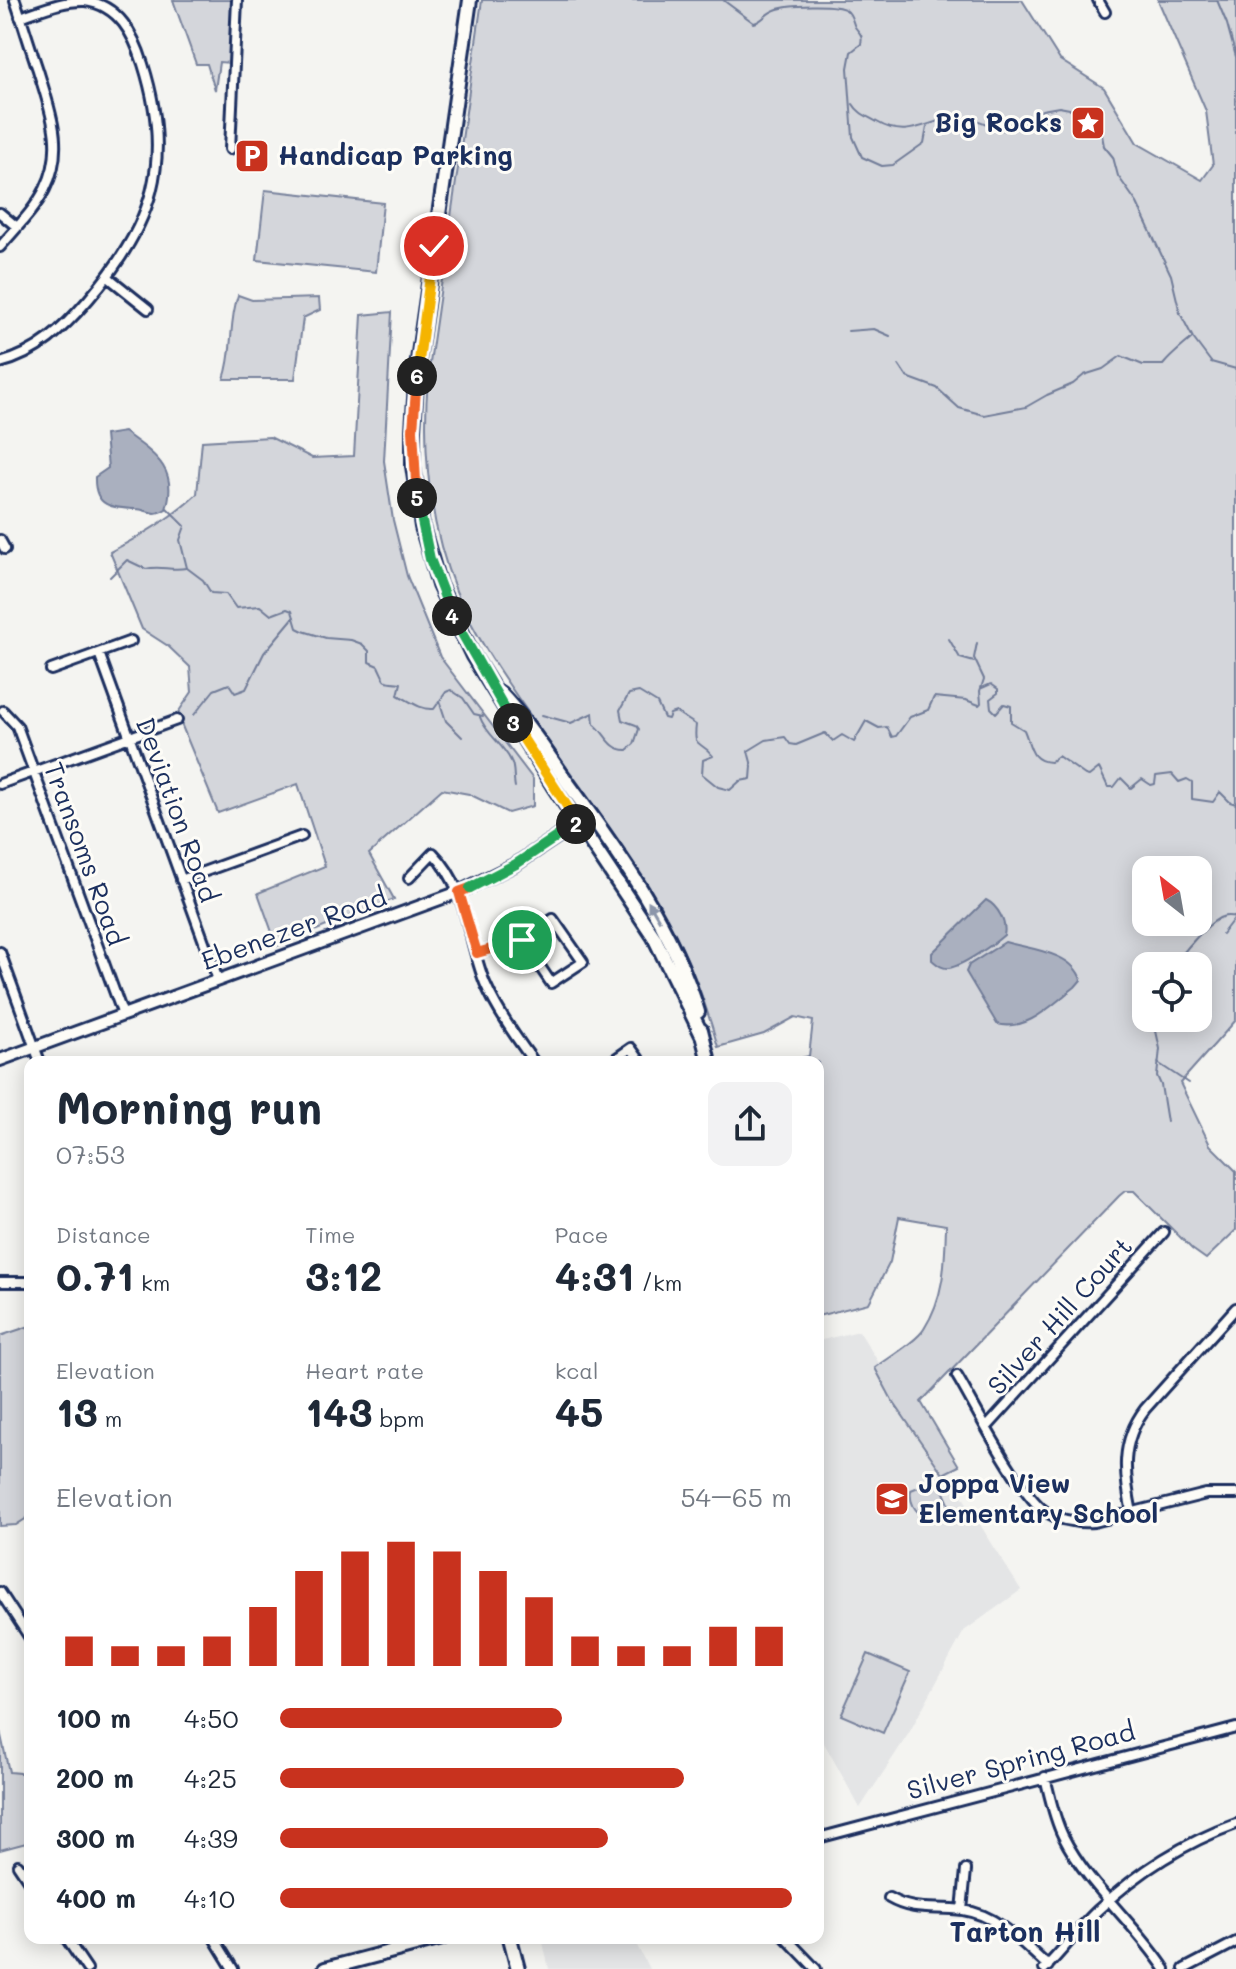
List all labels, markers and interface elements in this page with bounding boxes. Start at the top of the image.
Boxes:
place icon: Big Rocks [1069,104,1107,142]
place label: Big Rocks [934,105,1062,139]
parking icon: Handicap Parking [233,137,271,175]
place label: Handicap Parking [278,138,513,172]
pin [400,212,468,280]
icon: check [412,224,456,268]
pin: 6 [397,356,437,396]
text: 6 [410,361,424,390]
pin: 5 [397,478,437,518]
text: 5 [411,483,423,512]
pin: 4 [432,596,472,636]
text: 4 [445,601,459,630]
pin: 3 [493,703,533,743]
text: 3 [506,708,520,737]
street label: Deviation Road [129,713,227,907]
street label: Transoms Road [37,757,135,950]
pin: 2 [556,804,596,844]
text: 2 [570,809,582,838]
north arrow [1132,856,1212,936]
map controls [1132,856,1212,1032]
street label: Ebenezer Road [196,879,391,977]
one-way arrow [647,900,661,922]
pin [488,906,556,974]
icon: arrive [500,918,544,962]
button: locate [1132,952,1212,1032]
text: Morning run [56,1078,322,1135]
button: share [708,1082,792,1166]
text: 07:53 [56,1137,125,1171]
text: Distance [56,1220,151,1249]
text: Time [305,1220,355,1249]
text: Pace [555,1220,608,1249]
street label: Silver Hill Court [979,1229,1139,1401]
text: 0.71 [56,1249,134,1301]
text: 3:12 [305,1249,382,1301]
text: 4:31 [555,1249,634,1301]
text: km [134,1268,170,1297]
text: /km [634,1268,682,1297]
text: Elevation [56,1356,155,1385]
text: Heart rate [305,1356,424,1385]
text: kcal [555,1356,599,1385]
text: 13 [56,1385,98,1437]
text: 143 [305,1385,372,1437]
text: 45 [555,1385,603,1437]
text: m [98,1404,122,1433]
text: bpm [372,1404,425,1433]
place label: Joppa View Elementary School [918,1466,1158,1530]
text: Elevation [56,1480,173,1514]
text: 54–65 m [680,1480,792,1514]
school or university icon: Joppa View Elementary School [873,1480,911,1518]
text: 100 m [56,1701,131,1735]
text: 4:50 [184,1701,239,1735]
street label: Silver Spring Road [903,1713,1138,1807]
text: 200 m [56,1761,134,1795]
text: 4:25 [184,1761,237,1795]
text: 300 m [56,1821,135,1855]
text: 4:39 [184,1821,238,1855]
text: 400 m [56,1881,136,1915]
text: 4:10 [184,1881,235,1915]
district label: Tarton Hill [949,1913,1101,1949]

